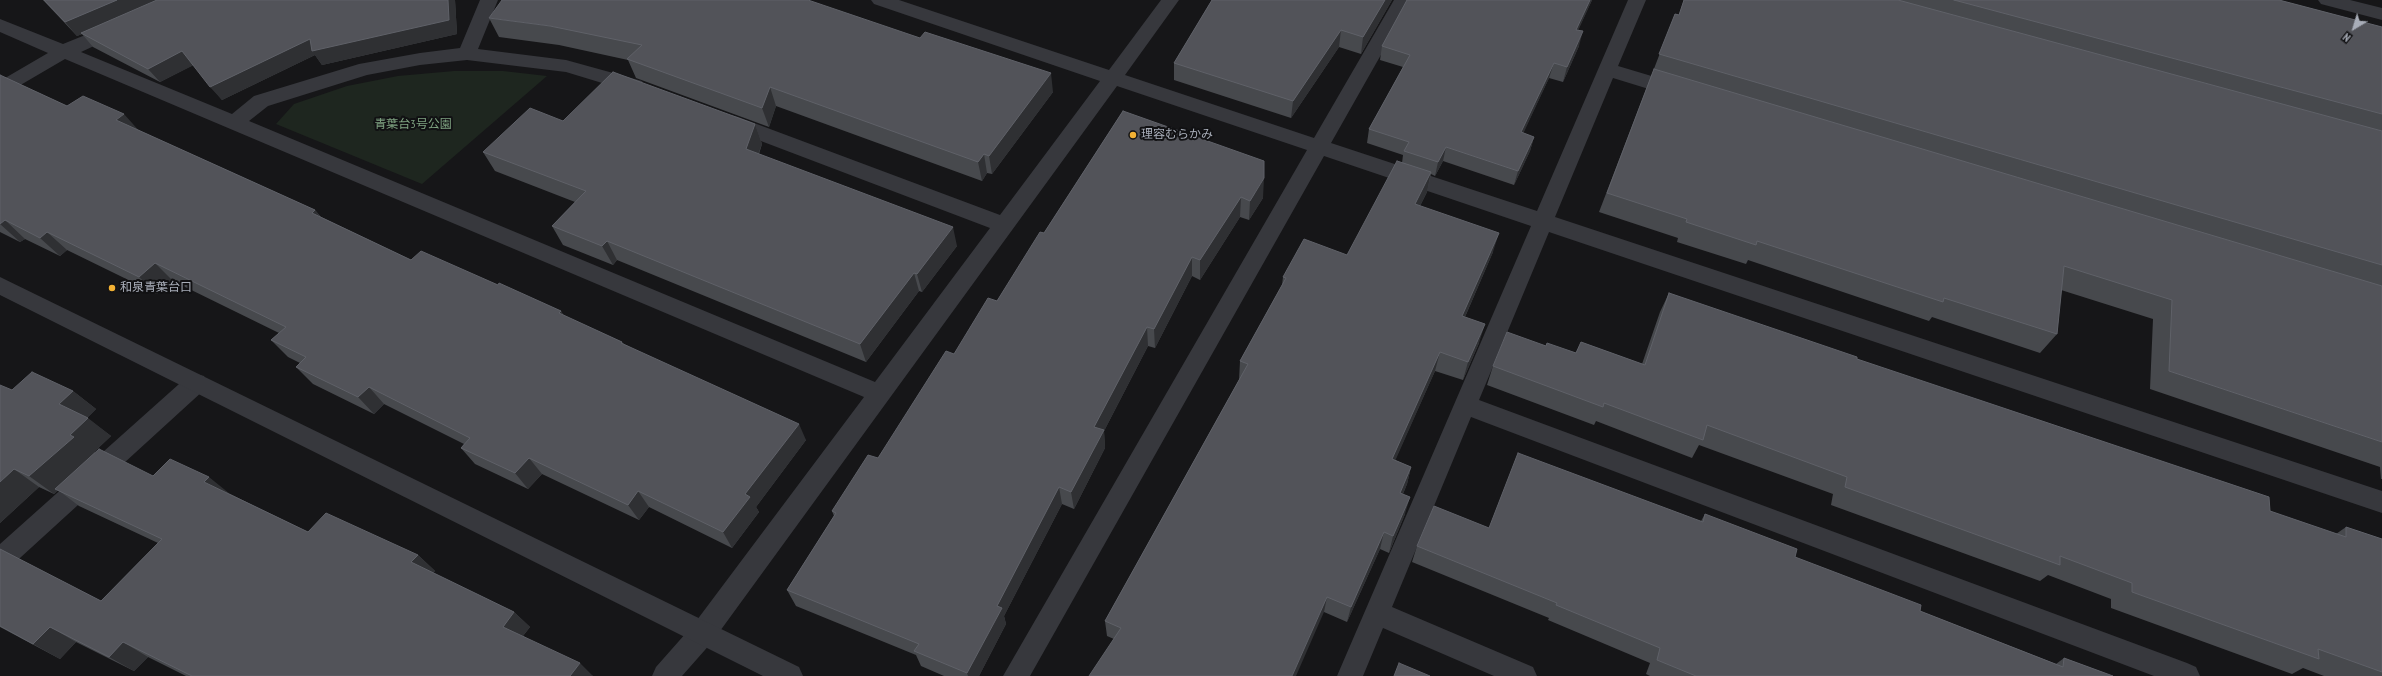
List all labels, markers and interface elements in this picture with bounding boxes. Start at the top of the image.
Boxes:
north arrow [2334,8,2374,48]
text: N [2340,30,2353,45]
park label: 青葉台3号公園 [374,118,452,132]
place label: 理容むらかみ [1141,128,1213,142]
marker: 理容むらかみ [1128,130,1138,140]
place label: 和泉青葉台口 [120,281,192,295]
marker: 和泉青葉台口 [107,283,117,293]

